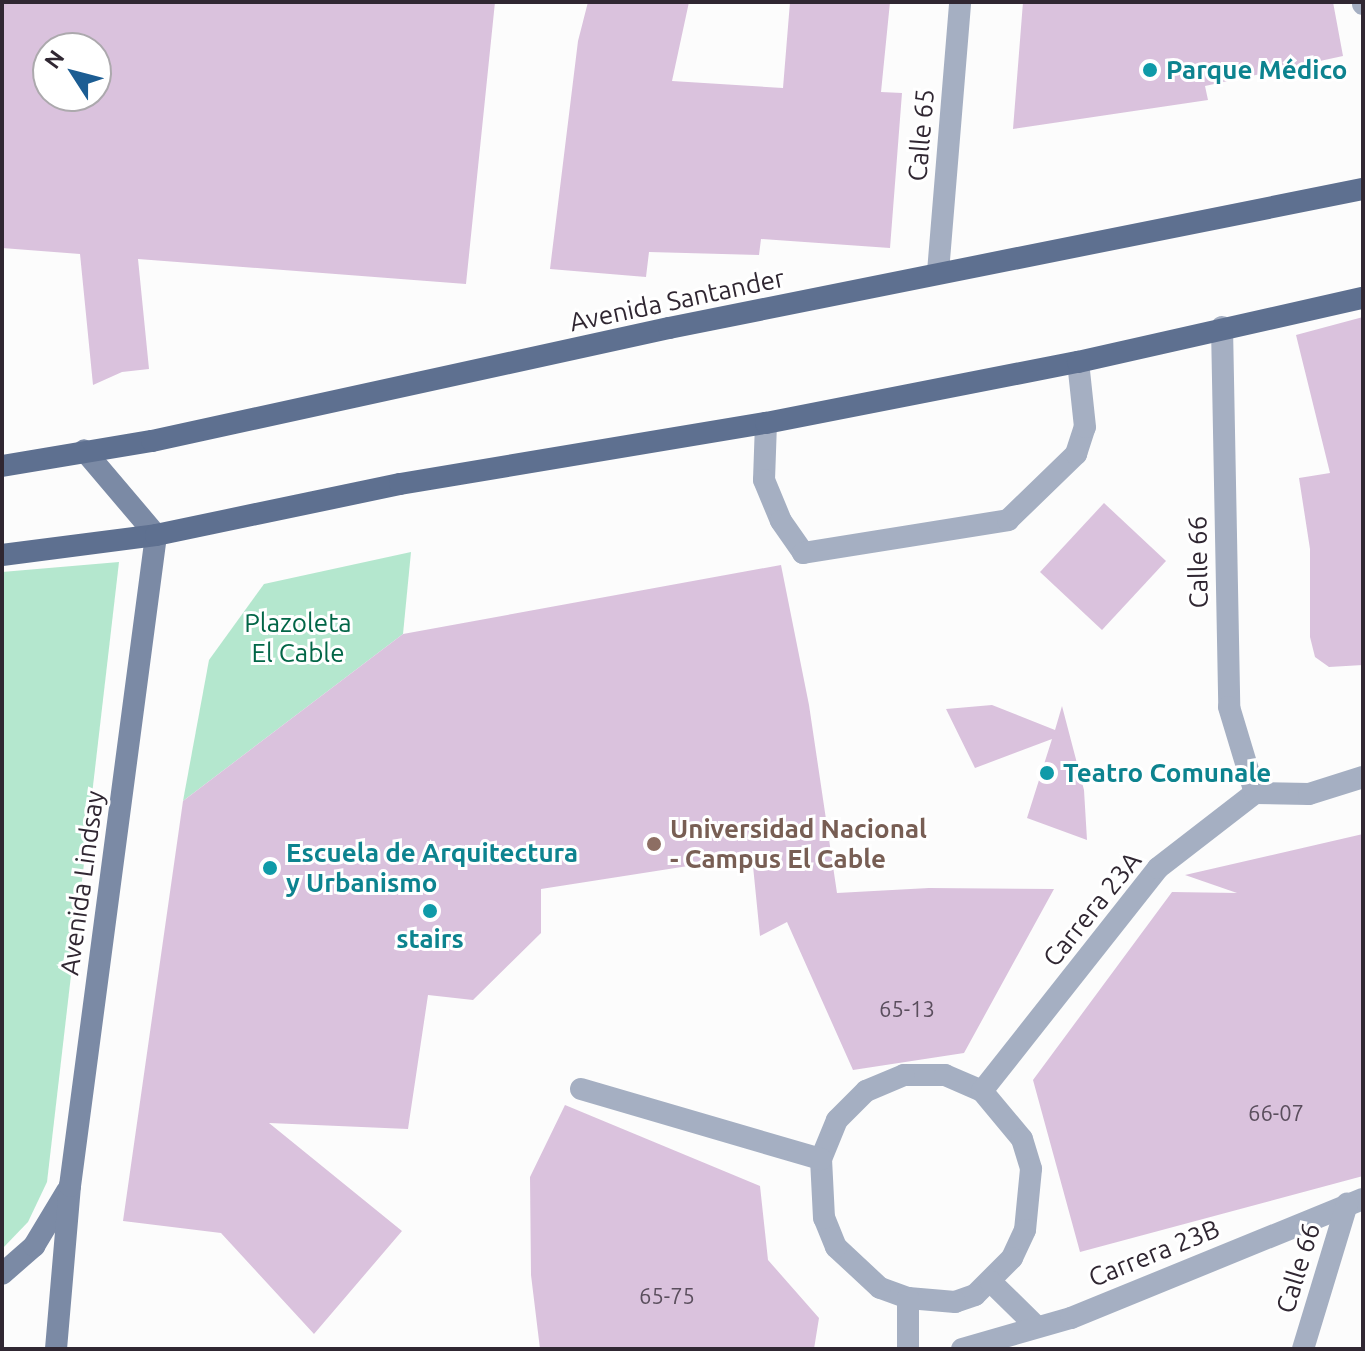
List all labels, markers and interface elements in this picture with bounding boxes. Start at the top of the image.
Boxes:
north arrow [32,32,112,112]
text: N [39,45,69,73]
place label: Parque Médico [1166,54,1347,86]
marker: Parque Médico [1141,61,1159,79]
street label: Calle 65 [901,88,941,182]
street label: Avenida Santander [567,262,787,338]
street label: Calle 66 [1182,515,1214,609]
park label: Plazoleta El Cable [244,607,352,668]
place label: Teatro Comunale [1063,757,1271,789]
marker: Teatro Comunale [1038,764,1056,782]
street label: Avenida Lindsay [54,789,110,977]
place label: Universidad Nacional - Campus El Cable [670,813,927,874]
marker: Universidad Nacional - Campus El Cable [645,835,663,853]
place label: Escuela de Arquitectura y Urbanismo [286,837,578,898]
street label: Carrera 23A [1036,845,1148,973]
marker: Escuela de Arquitectura y Urbanismo [261,859,279,877]
marker: stairs [421,902,439,920]
place label: stairs [396,923,464,955]
house number: 65-13 [879,996,935,1022]
house number: 66-07 [1248,1100,1304,1126]
street label: Carrera 23B [1084,1213,1224,1293]
street label: Calle 66 [1270,1219,1326,1317]
house number: 65-75 [639,1283,695,1309]

